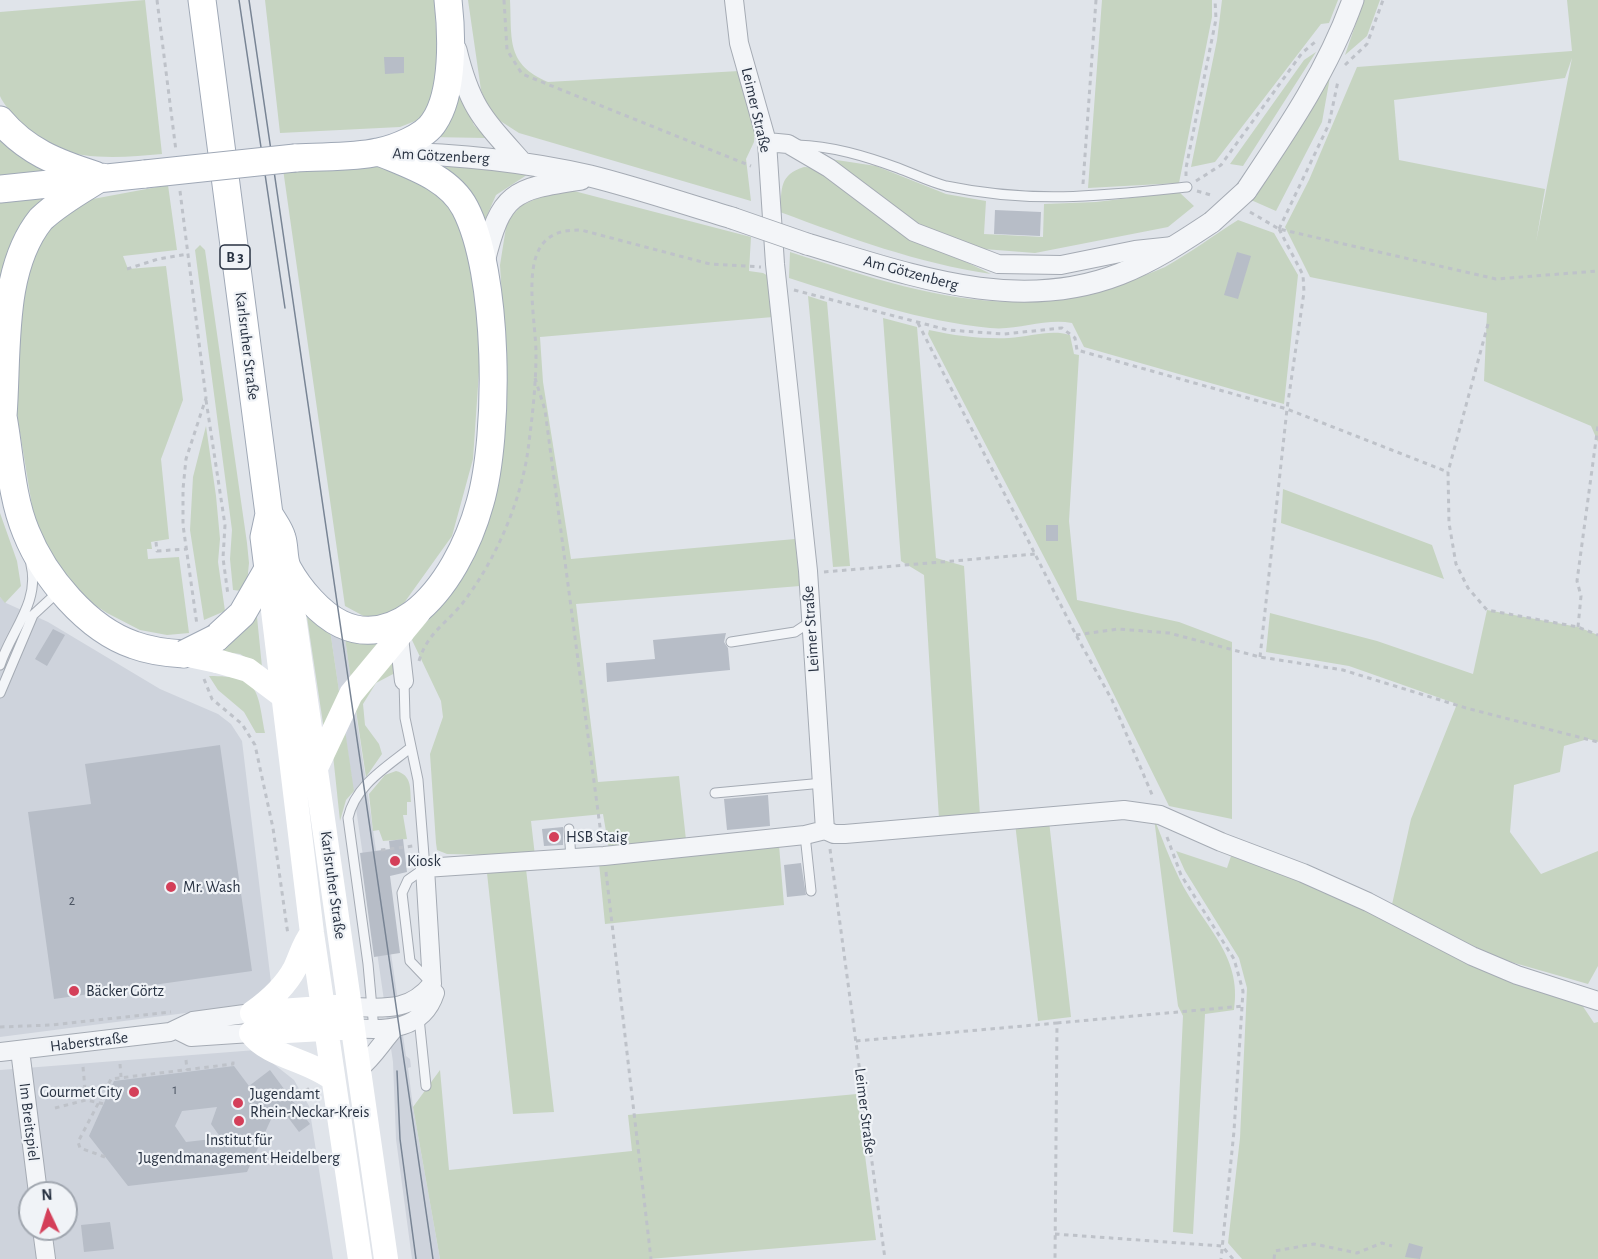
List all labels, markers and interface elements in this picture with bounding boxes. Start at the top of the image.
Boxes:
street label: Leimer Straße [737,65,775,155]
street label: Am Götzenberg [392,144,490,168]
road number: B 3 [220,245,250,269]
street label: Am Götzenberg [862,251,960,295]
street label: Karlsruher Straße [231,291,263,401]
street label: Leimer Straße [798,585,824,673]
place label: HSB Staig [566,827,627,847]
street label: Karlsruher Straße [316,830,350,940]
marker: HSB Staig [547,830,561,844]
place label: Kiosk [407,851,441,871]
marker: Kiosk [388,854,402,868]
place label: Mr. Wash [183,877,241,897]
marker: Mr. Wash [164,880,178,894]
house number: 2 [69,893,75,909]
place label: Bäcker Görtz [86,981,164,1001]
marker: Bäcker Görtz [67,984,81,998]
street label: Haberstraße [49,1028,129,1056]
street label: Leimer Straße [850,1067,880,1155]
street label: Im Breitspiel [15,1082,43,1162]
place label: Gourmet City [40,1082,122,1102]
house number: 1 [173,1082,177,1098]
place label: Jugendamt Rhein-Neckar-Kreis [250,1084,369,1122]
marker: Gourmet City [127,1085,141,1099]
marker: Jugendamt Rhein-Neckar-Kreis [231,1096,245,1110]
marker: Institut für Jugendmanagement Heidelberg [232,1114,246,1128]
place label: Institut für Jugendmanagement Heidelberg [138,1130,340,1168]
north arrow [18,1181,78,1241]
text: N [41,1187,53,1203]

